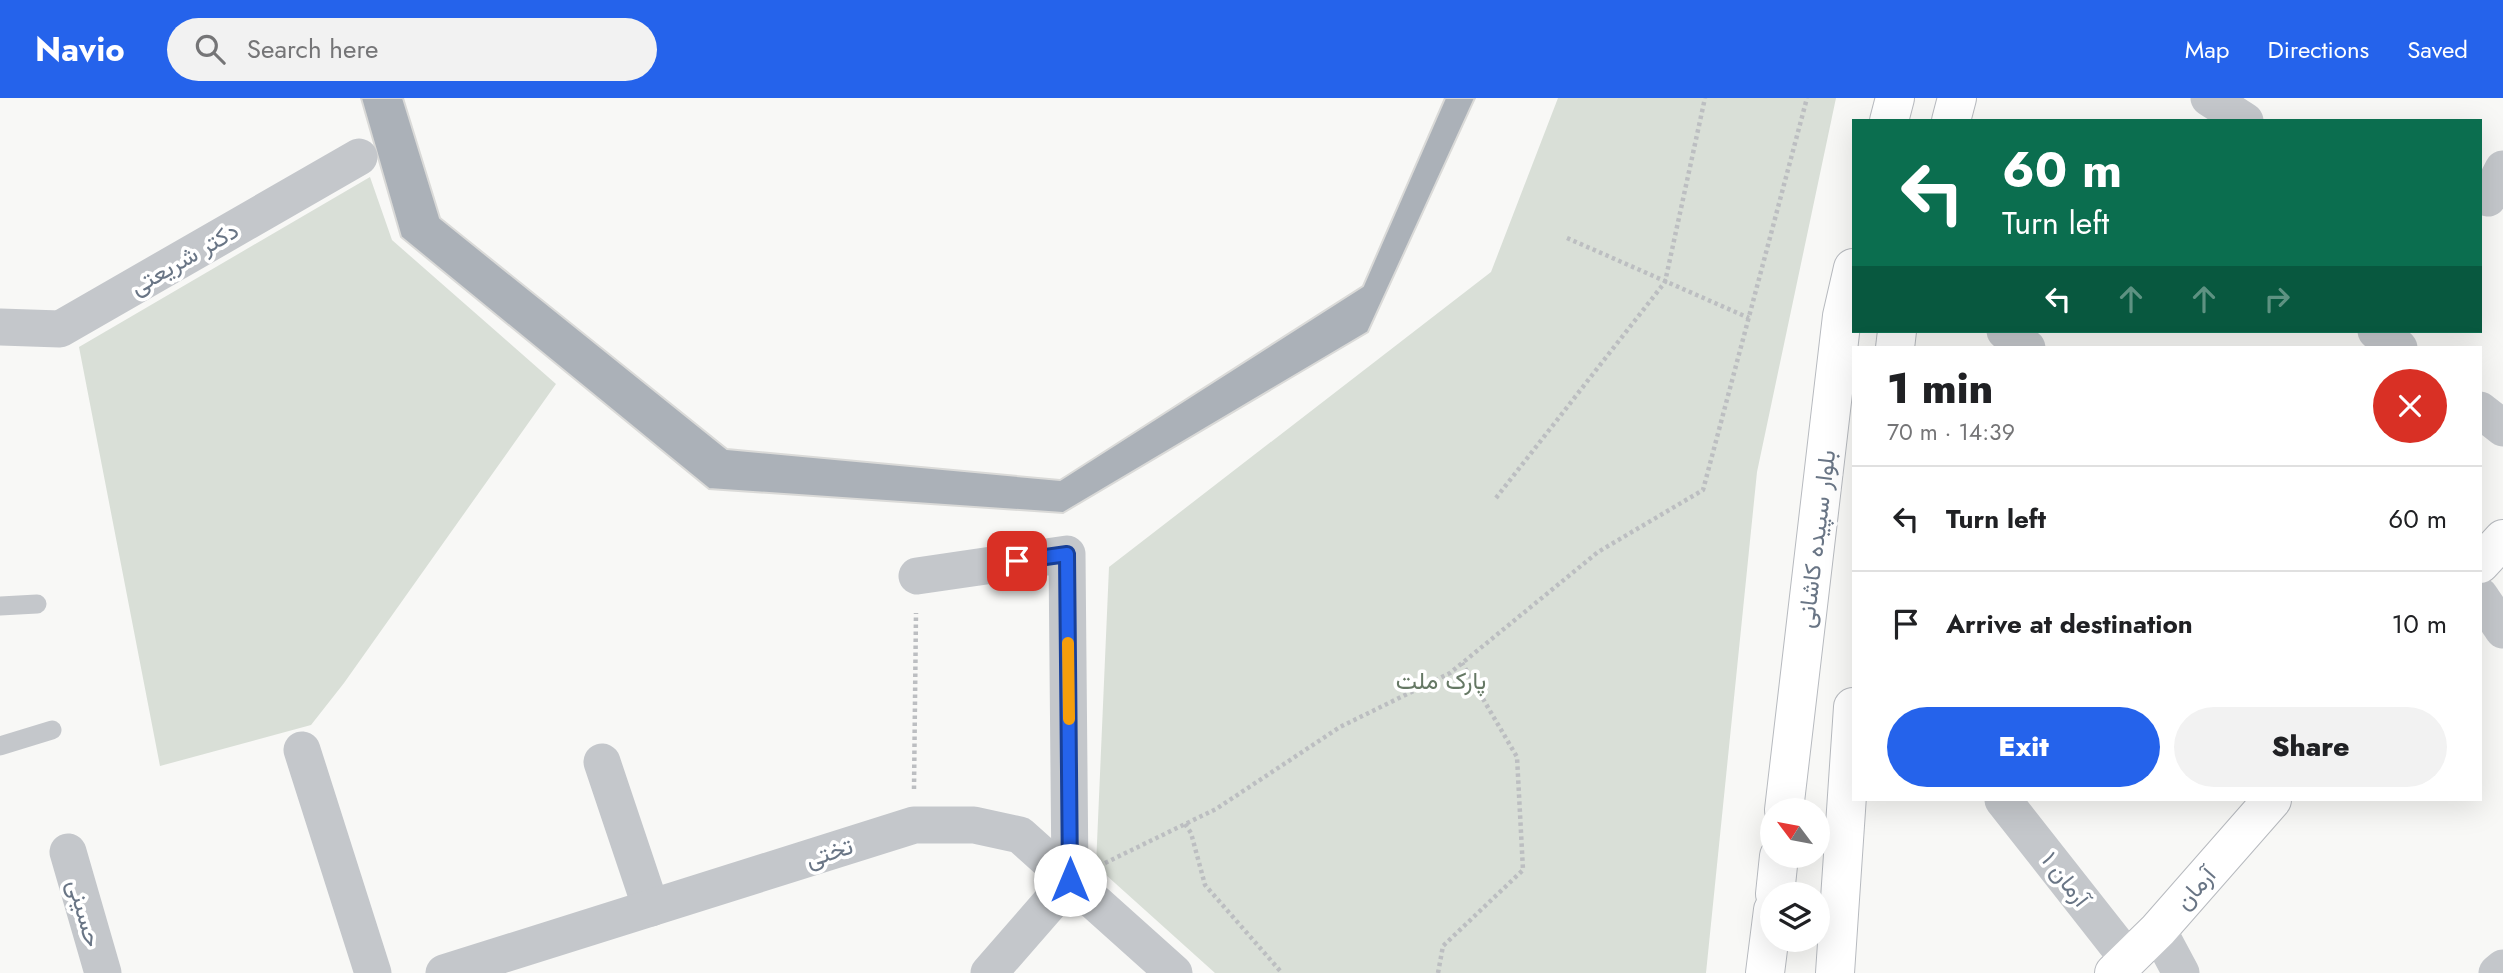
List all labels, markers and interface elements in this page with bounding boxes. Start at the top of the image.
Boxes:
search box [167,18,657,81]
text: Navio [35,26,125,73]
icon: search [191,30,229,68]
text: Search here [247,30,378,68]
text: Map [2185,32,2230,67]
text: Directions [2268,32,2369,67]
text: Saved [2407,32,2468,67]
text: 60 m [2002,135,2122,205]
icon: left [1887,147,1978,238]
text: Turn left [2002,200,2109,246]
street label: دکتر شریعتی [123,213,245,303]
icon: left [2039,280,2077,318]
icon: ahead [2112,280,2150,318]
icon: ahead [2185,280,2223,318]
icon: right [2258,280,2296,318]
text: 1 min [1887,358,1993,419]
button: close [2373,369,2447,443]
text: 70 m · 14:39 [1887,415,2015,449]
street label: بلوار سپیده کاشانی [1788,448,1844,630]
icon: left [1887,500,1925,538]
text: Turn left [1946,500,2046,538]
text: 60 m [2388,500,2447,538]
pin [987,531,1047,591]
icon: arrive [998,542,1036,580]
icon: arrive [1887,605,1925,643]
text: Arrive at destination [1946,605,2193,643]
text: 10 m [2392,605,2447,643]
park label: پارک ملت [1396,663,1486,698]
button: Exit [1887,707,2160,787]
button: Share [2174,707,2447,787]
north arrow [1760,798,1830,868]
map controls [1760,798,1830,952]
street label: تختی [801,828,857,876]
position arrow [1033,843,1107,917]
street label: آرمان ۱ [2033,844,2100,916]
street label: آرمان [2166,857,2225,917]
street label: حسینی [59,875,111,951]
button: layers [1760,882,1830,952]

